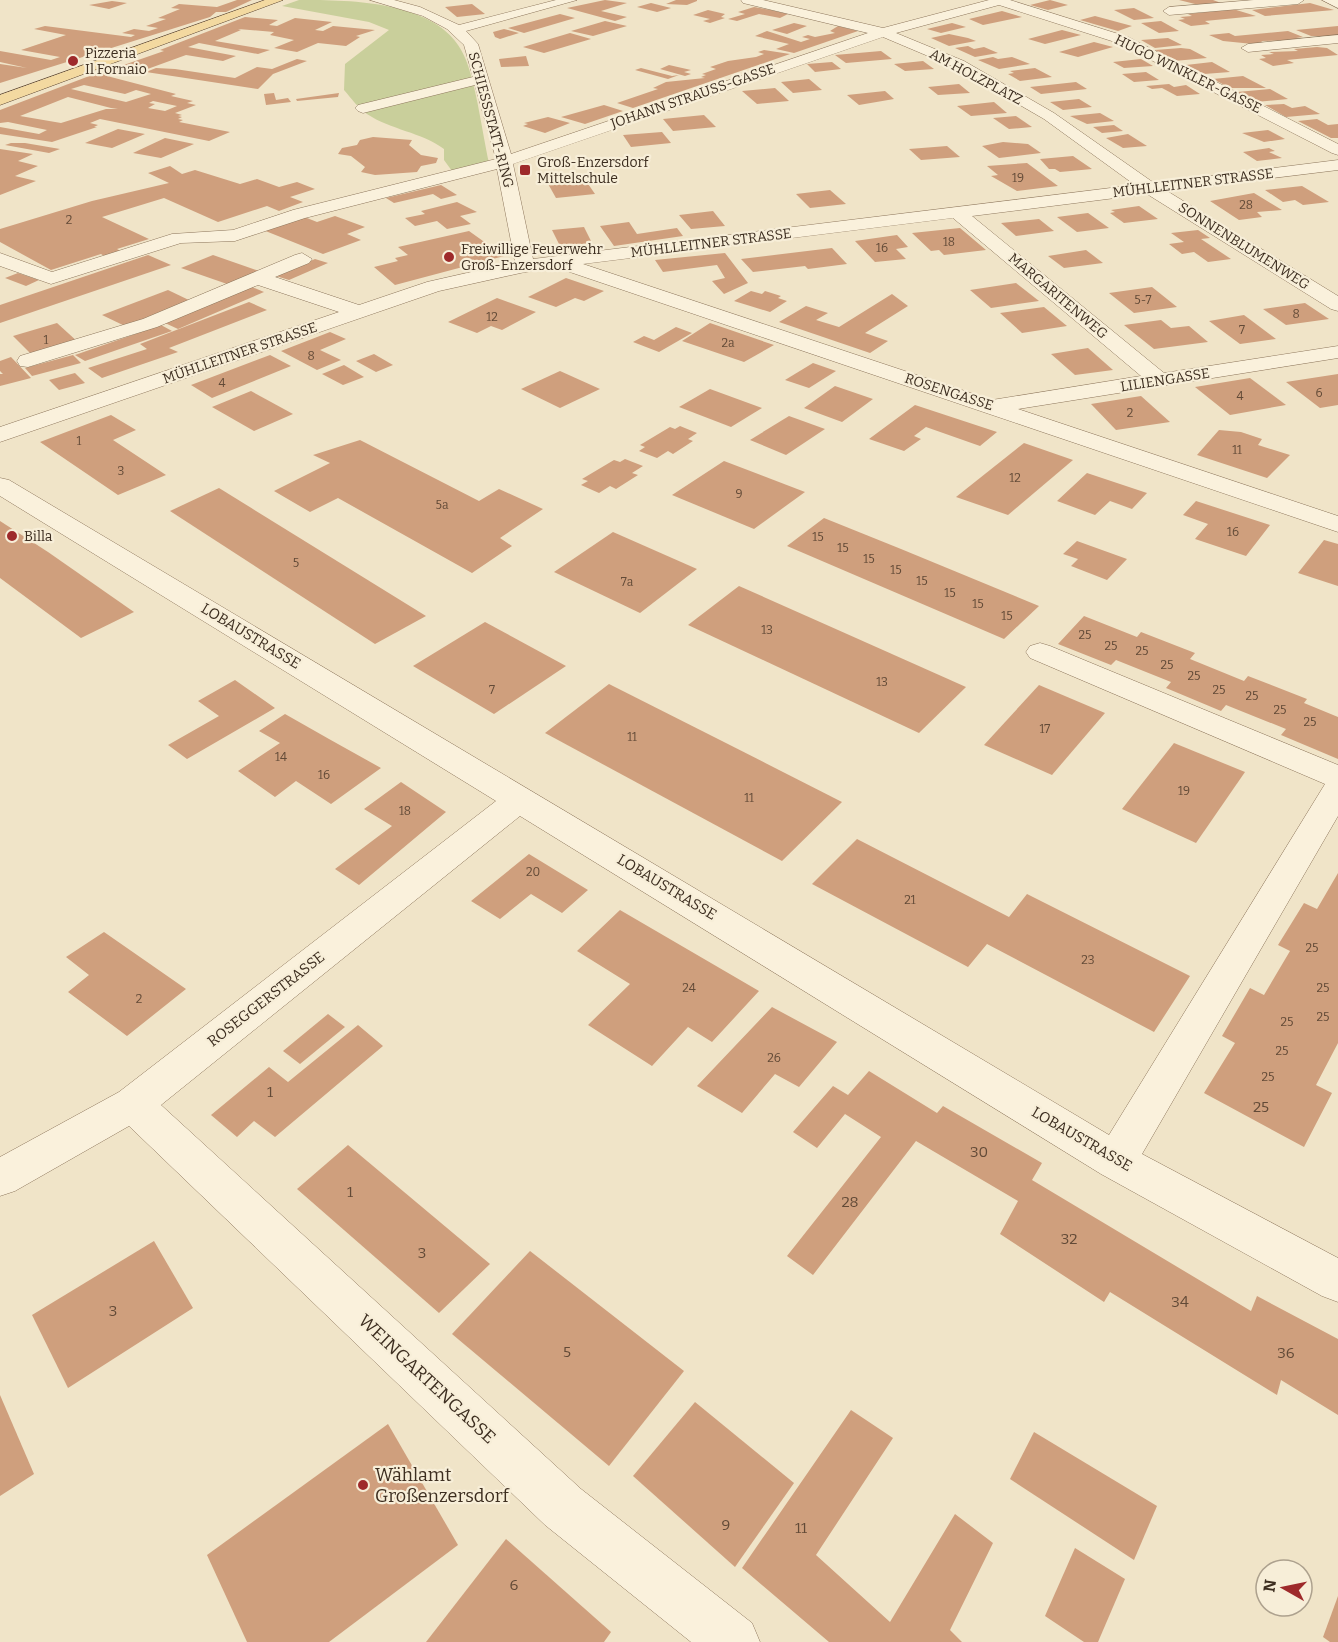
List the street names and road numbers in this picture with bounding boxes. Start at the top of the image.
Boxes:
street label: HUGO WINKLER-GASSE [1112,31,1264,117]
street label: AM HOLZPLATZ [927,45,1025,109]
street label: SCHIESSSTATT-RING [465,50,517,190]
street label: JOHANN STRAUSS-GASSE [608,60,778,133]
street label: MÜHLLEITNER STRASSE [1112,165,1274,201]
street label: SONNENBLUMENWEG [1175,199,1313,293]
street label: MÜHLLEITNER STRASSE [630,225,792,261]
street label: MARGARITENWEG [1005,250,1111,342]
street label: MÜHLLEITNER STRASSE [161,319,319,387]
street label: LILIENGASSE [1119,365,1211,395]
street label: ROSENGASSE [902,370,996,414]
street label: LOBAUSTRASSE [198,599,304,673]
street label: LOBAUSTRASSE [614,850,720,924]
street label: ROSEGGERSTRASSE [204,948,328,1050]
street label: LOBAUSTRASSE [1029,1103,1135,1175]
street label: WEINGARTENGASSE [354,1310,500,1448]

